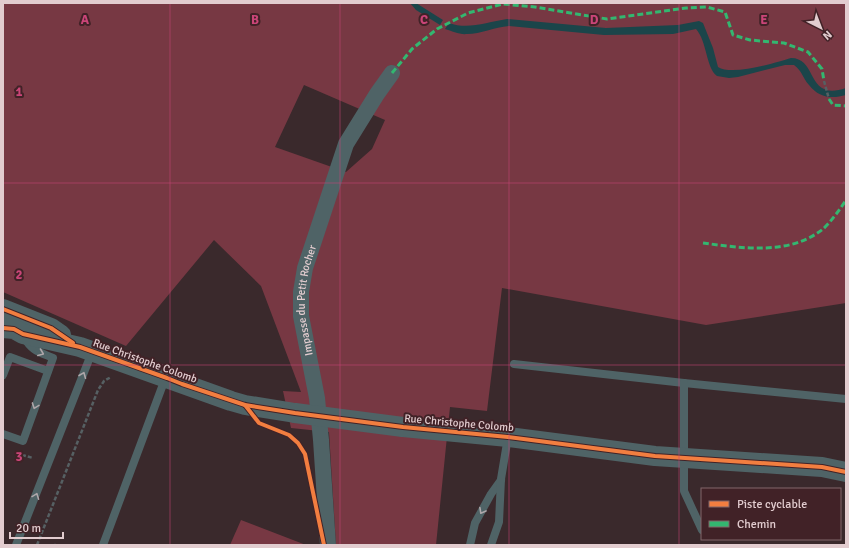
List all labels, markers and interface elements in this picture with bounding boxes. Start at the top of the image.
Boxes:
north arrow [801,8,841,48]
text: A [81,12,90,28]
text: B [251,12,259,28]
text: C [420,12,428,28]
text: D [590,12,599,28]
text: E [760,12,768,28]
text: N [820,28,835,42]
text: 1 [15,84,23,100]
street label: Impasse du Petit Rocher [295,243,319,357]
text: 2 [15,267,23,283]
street label: Rue Christophe Colomb [91,336,199,386]
one-way arrow [37,348,44,356]
one-way arrow [78,371,86,379]
one-way arrow [32,403,40,410]
street label: Rue Christophe Colomb [404,412,514,434]
text: 3 [15,449,23,465]
legend [701,488,841,540]
one-way arrow [31,492,39,499]
text: Piste cyclable [737,497,807,512]
one-way arrow [479,506,487,514]
scale bar [10,514,63,540]
text: Chemin [737,517,776,532]
text: 20 m [16,521,41,536]

